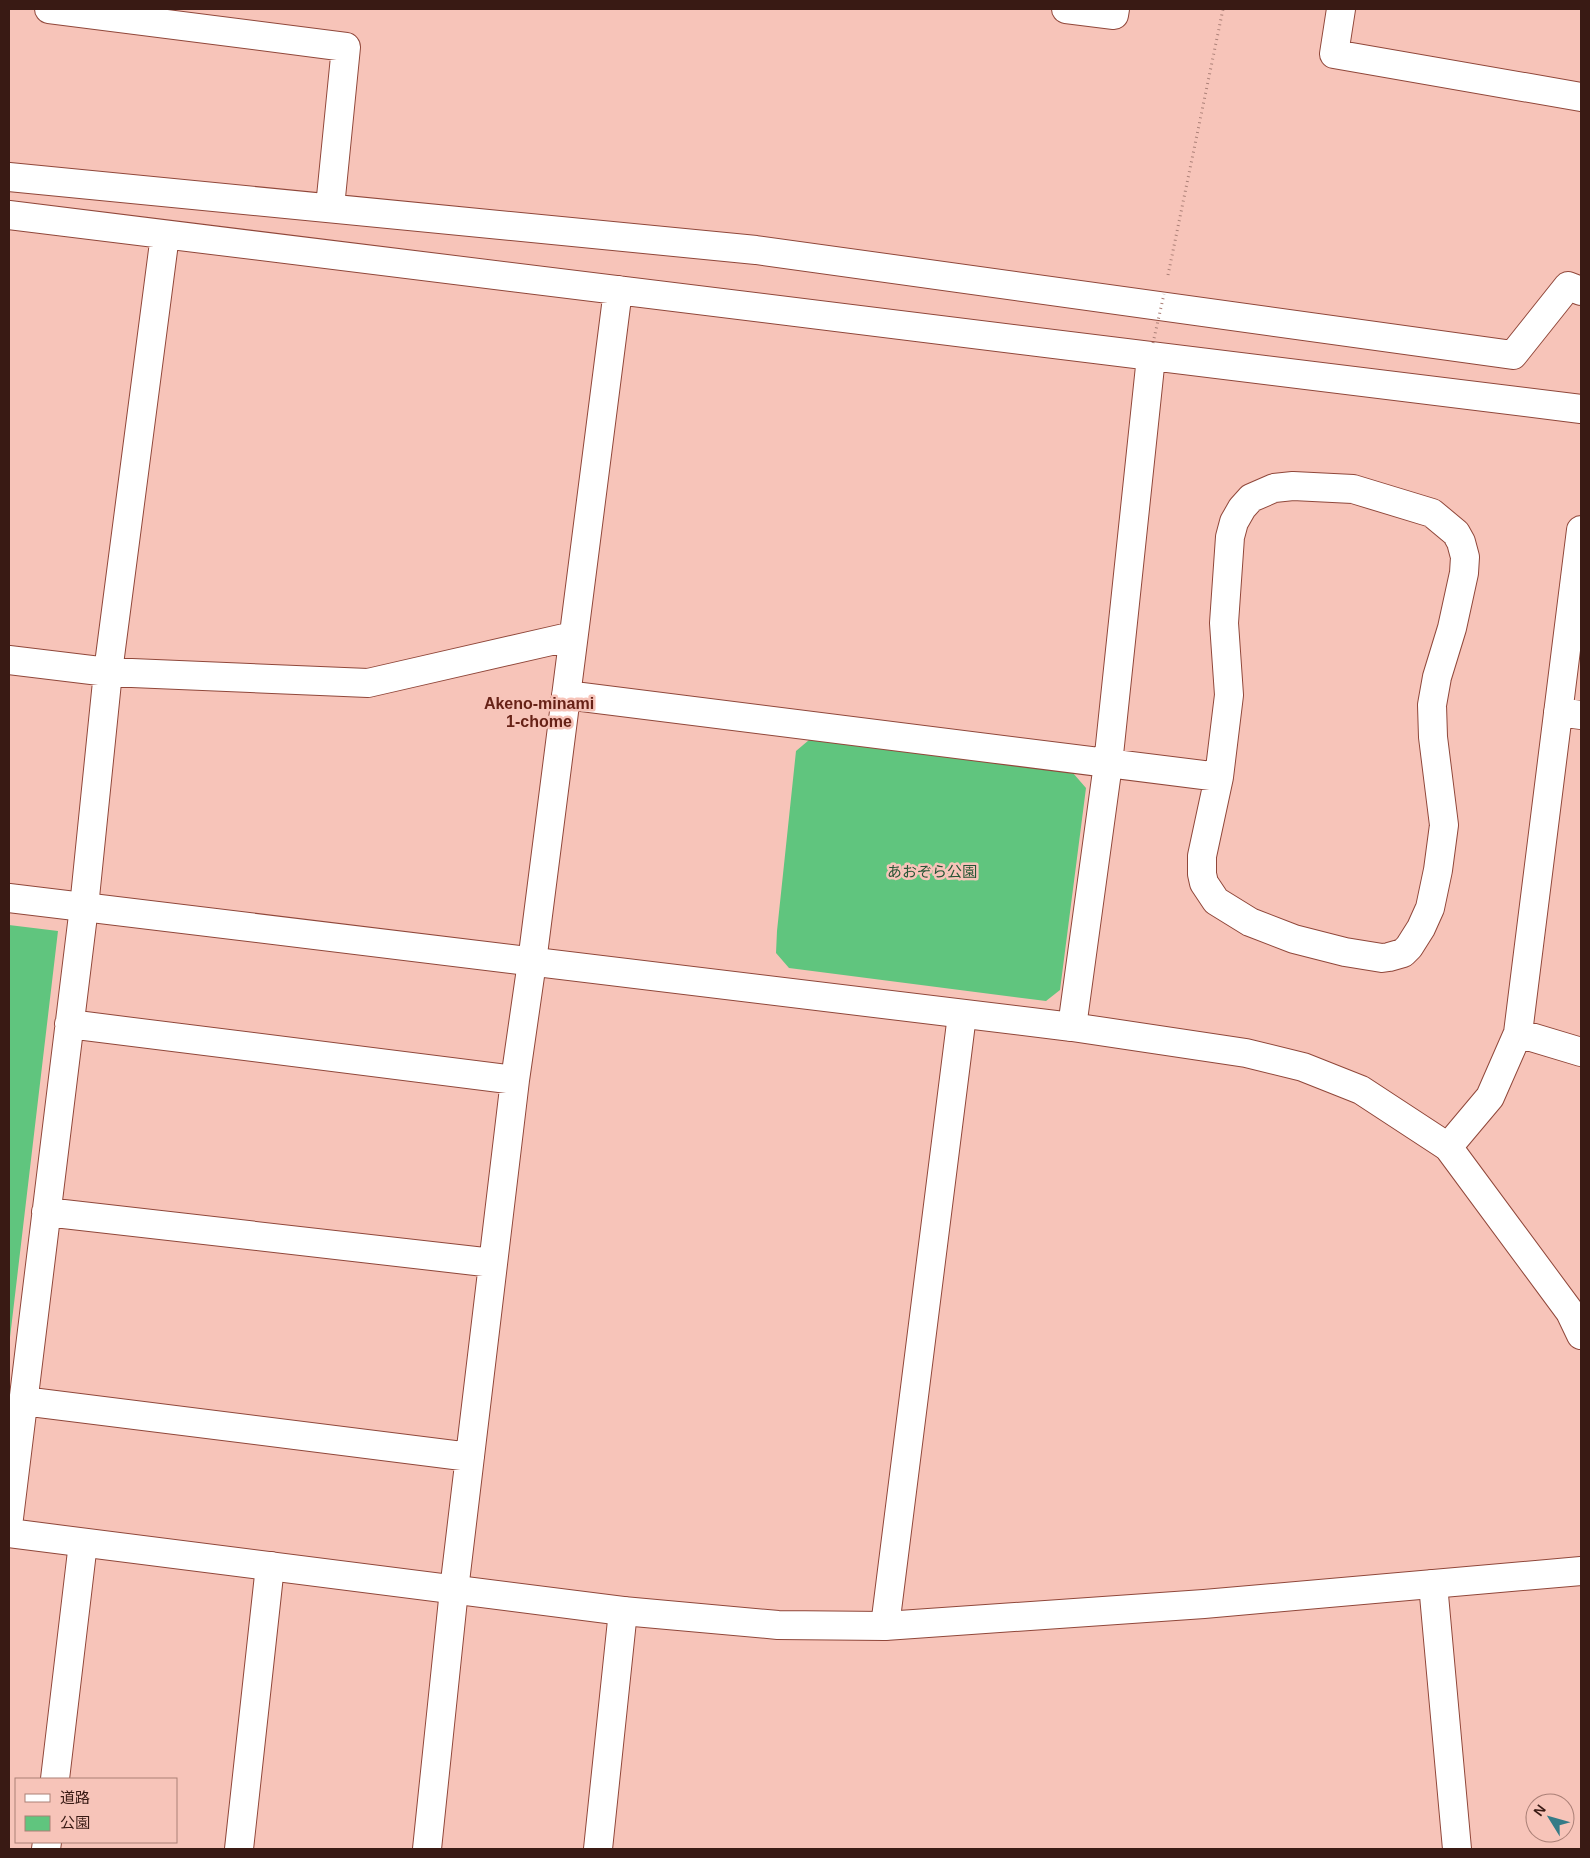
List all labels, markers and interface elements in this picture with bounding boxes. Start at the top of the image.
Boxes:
district label: Akeno-minami 1-chome [484,695,594,730]
park label: あおぞら公園 [887,863,977,880]
legend [15,1778,178,1843]
text: 道路 [60,1789,90,1806]
north arrow [1525,1793,1575,1843]
text: N [1530,1801,1549,1819]
text: 公園 [60,1814,90,1831]

